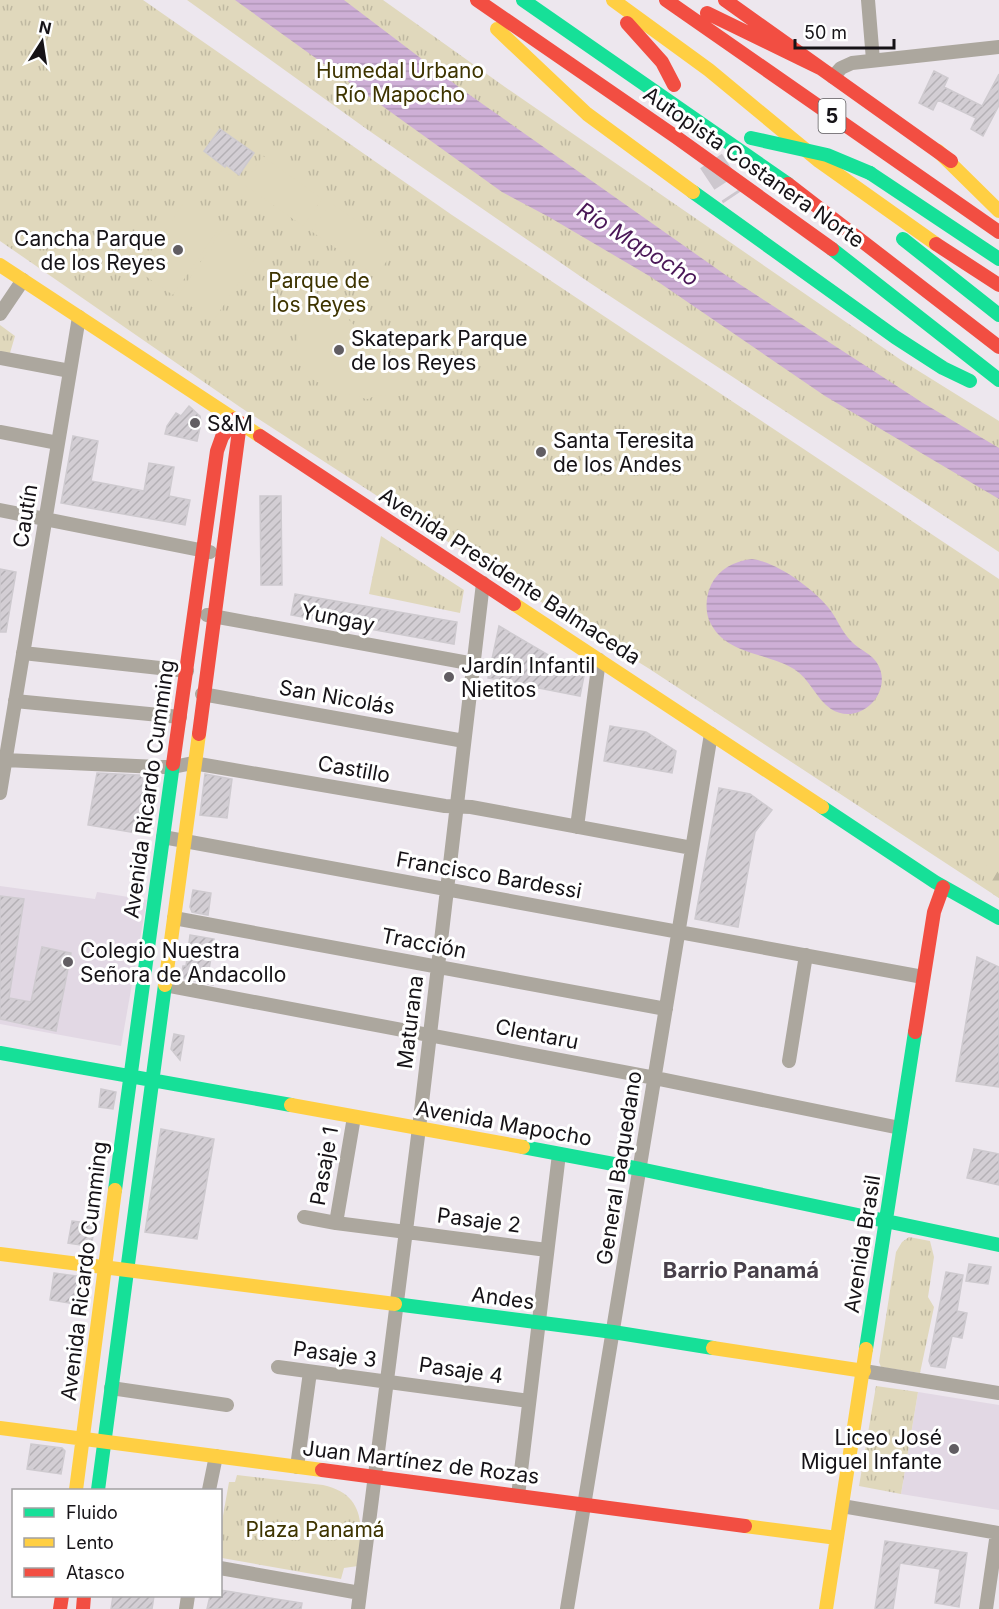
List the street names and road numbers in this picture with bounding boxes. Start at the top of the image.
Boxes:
street label: Autopista Costanera Norte [639,81,869,253]
road number: 5 [818,99,846,133]
street label: Cautín [8,482,42,550]
street label: Avenida Presidente Balmaceda [375,482,645,670]
street label: Yungay [299,599,377,637]
street label: Avenida Ricardo Cumming [118,658,180,920]
street label: San Nicolás [277,675,397,719]
street label: Castillo [316,750,392,788]
street label: Francisco Bardessi [394,846,584,904]
street label: Tracción [379,923,469,963]
street label: Maturana [392,974,428,1070]
street label: Clentaru [493,1014,581,1054]
street label: General Baquedano [591,1069,647,1267]
street label: Avenida Mapocho [414,1095,594,1151]
street label: Pasaje 1 [305,1125,343,1207]
street label: Avenida Ricardo Cumming [56,1140,112,1402]
street label: Avenida Brasil [839,1173,885,1315]
street label: Pasaje 2 [436,1202,522,1238]
street label: Andes [470,1282,536,1314]
street label: Pasaje 3 [292,1336,378,1372]
street label: Pasaje 4 [417,1352,505,1388]
street label: Juan Martínez de Rozas [301,1435,541,1489]

